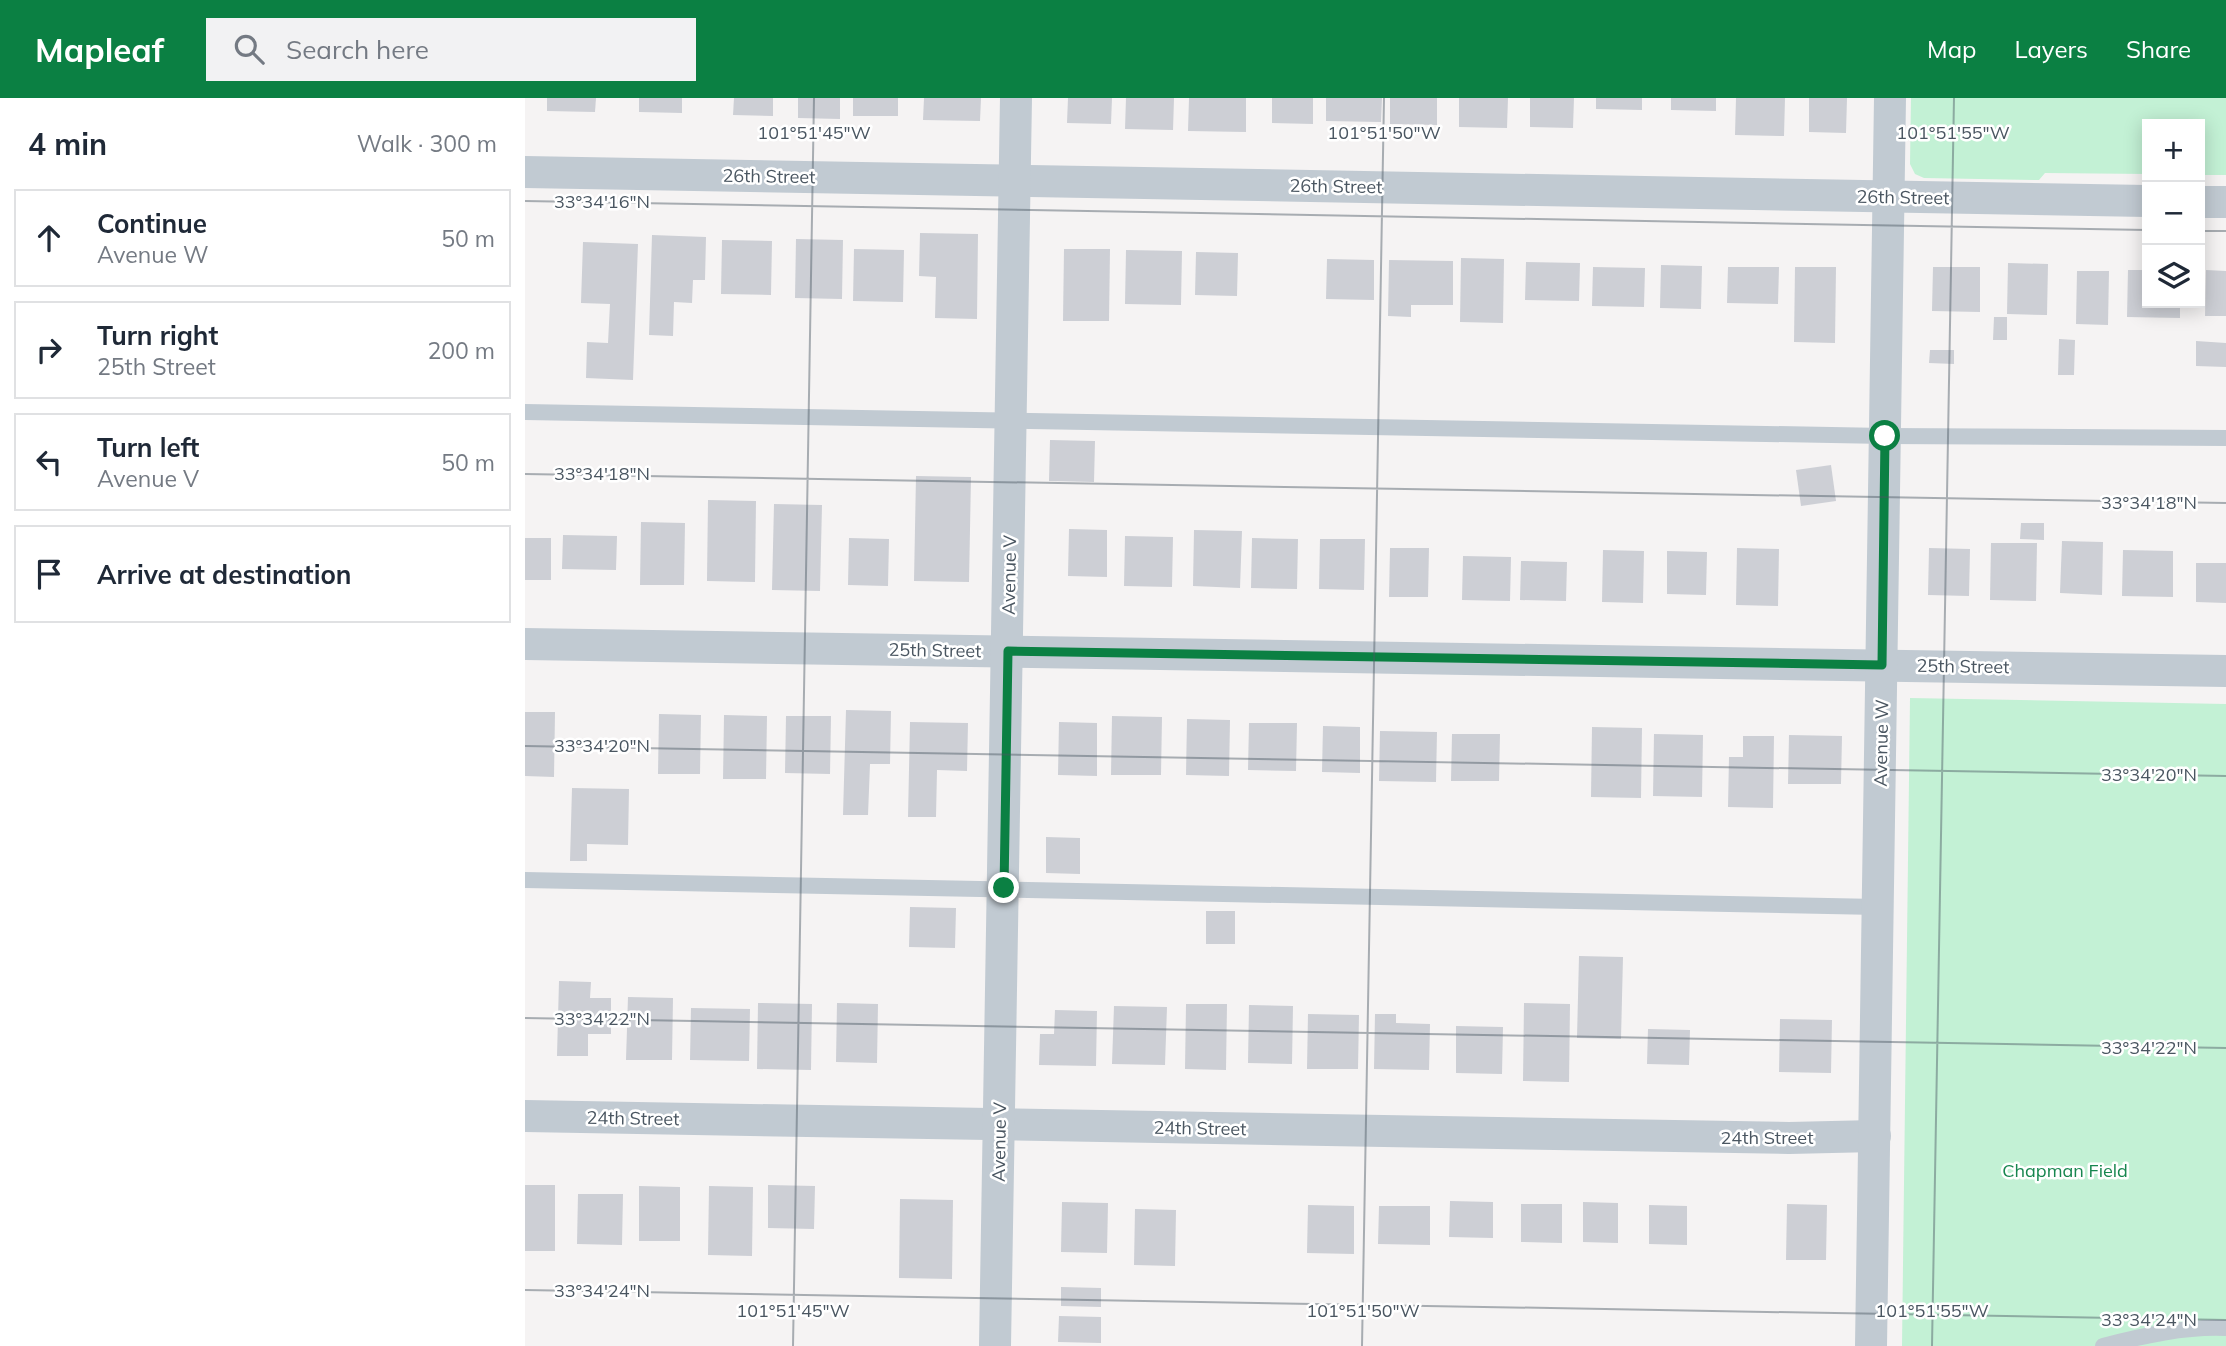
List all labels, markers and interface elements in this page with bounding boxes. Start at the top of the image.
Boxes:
search box [206,18,696,81]
text: Mapleaf [35,29,164,70]
icon: search [230,30,268,68]
text: Search here [286,33,429,66]
text: Map [1927,34,1976,64]
text: Layers [2014,34,2088,64]
text: Share [2126,34,2191,64]
map controls [2142,119,2205,308]
button: + [2142,119,2205,182]
text: 101°51'45"W [757,121,871,144]
text: 101°51'50"W [1327,121,1441,144]
text: 101°51'55"W [1896,121,2010,144]
text: 4 min [28,125,107,163]
text: Walk · 300 m [357,129,497,158]
street label: 26th Street [722,164,816,188]
street label: 26th Street [1289,174,1383,198]
button: − [2142,182,2205,245]
street label: 26th Street [1856,185,1950,209]
text: 33°34'16"N [554,190,650,213]
text: Continue [97,207,207,240]
icon: ahead [30,219,68,257]
text: 50 m [441,224,495,253]
text: Avenue W [97,240,209,269]
button: layers [2142,245,2205,308]
text: Turn right [97,319,218,352]
icon: right [30,331,68,369]
text: 200 m [427,336,495,365]
text: 25th Street [97,352,216,381]
route start [1869,420,1900,451]
text: Turn left [97,431,199,464]
icon: left [30,443,68,481]
text: 50 m [441,448,495,477]
text: 33°34'18"N [554,462,650,485]
text: Avenue V [97,464,199,493]
text: 33°34'18"N [2101,491,2197,514]
street label: Avenue V [997,534,1021,615]
icon: arrive [30,555,68,593]
text: Arrive at destination [97,558,352,591]
street label: 25th Street [888,638,982,662]
street label: 25th Street [1916,654,2010,678]
street label: Avenue W [1869,699,1893,787]
text: 33°34'20"N [554,734,650,757]
text: 33°34'20"N [2101,763,2197,786]
route end [988,872,1019,903]
text: 33°34'22"N [554,1007,650,1030]
text: 33°34'22"N [2101,1036,2197,1059]
street label: Avenue V [987,1101,1011,1182]
street label: 24th Street [586,1106,680,1130]
street label: 24th Street [1153,1116,1247,1140]
street label: 24th Street [1721,1126,1813,1149]
park label: Chapman Field [2002,1159,2128,1182]
text: 33°34'24"N [554,1279,650,1302]
text: 101°51'45"W [736,1299,850,1322]
text: 101°51'50"W [1306,1299,1420,1322]
text: 101°51'55"W [1875,1299,1989,1322]
text: 33°34'24"N [2101,1308,2197,1331]

